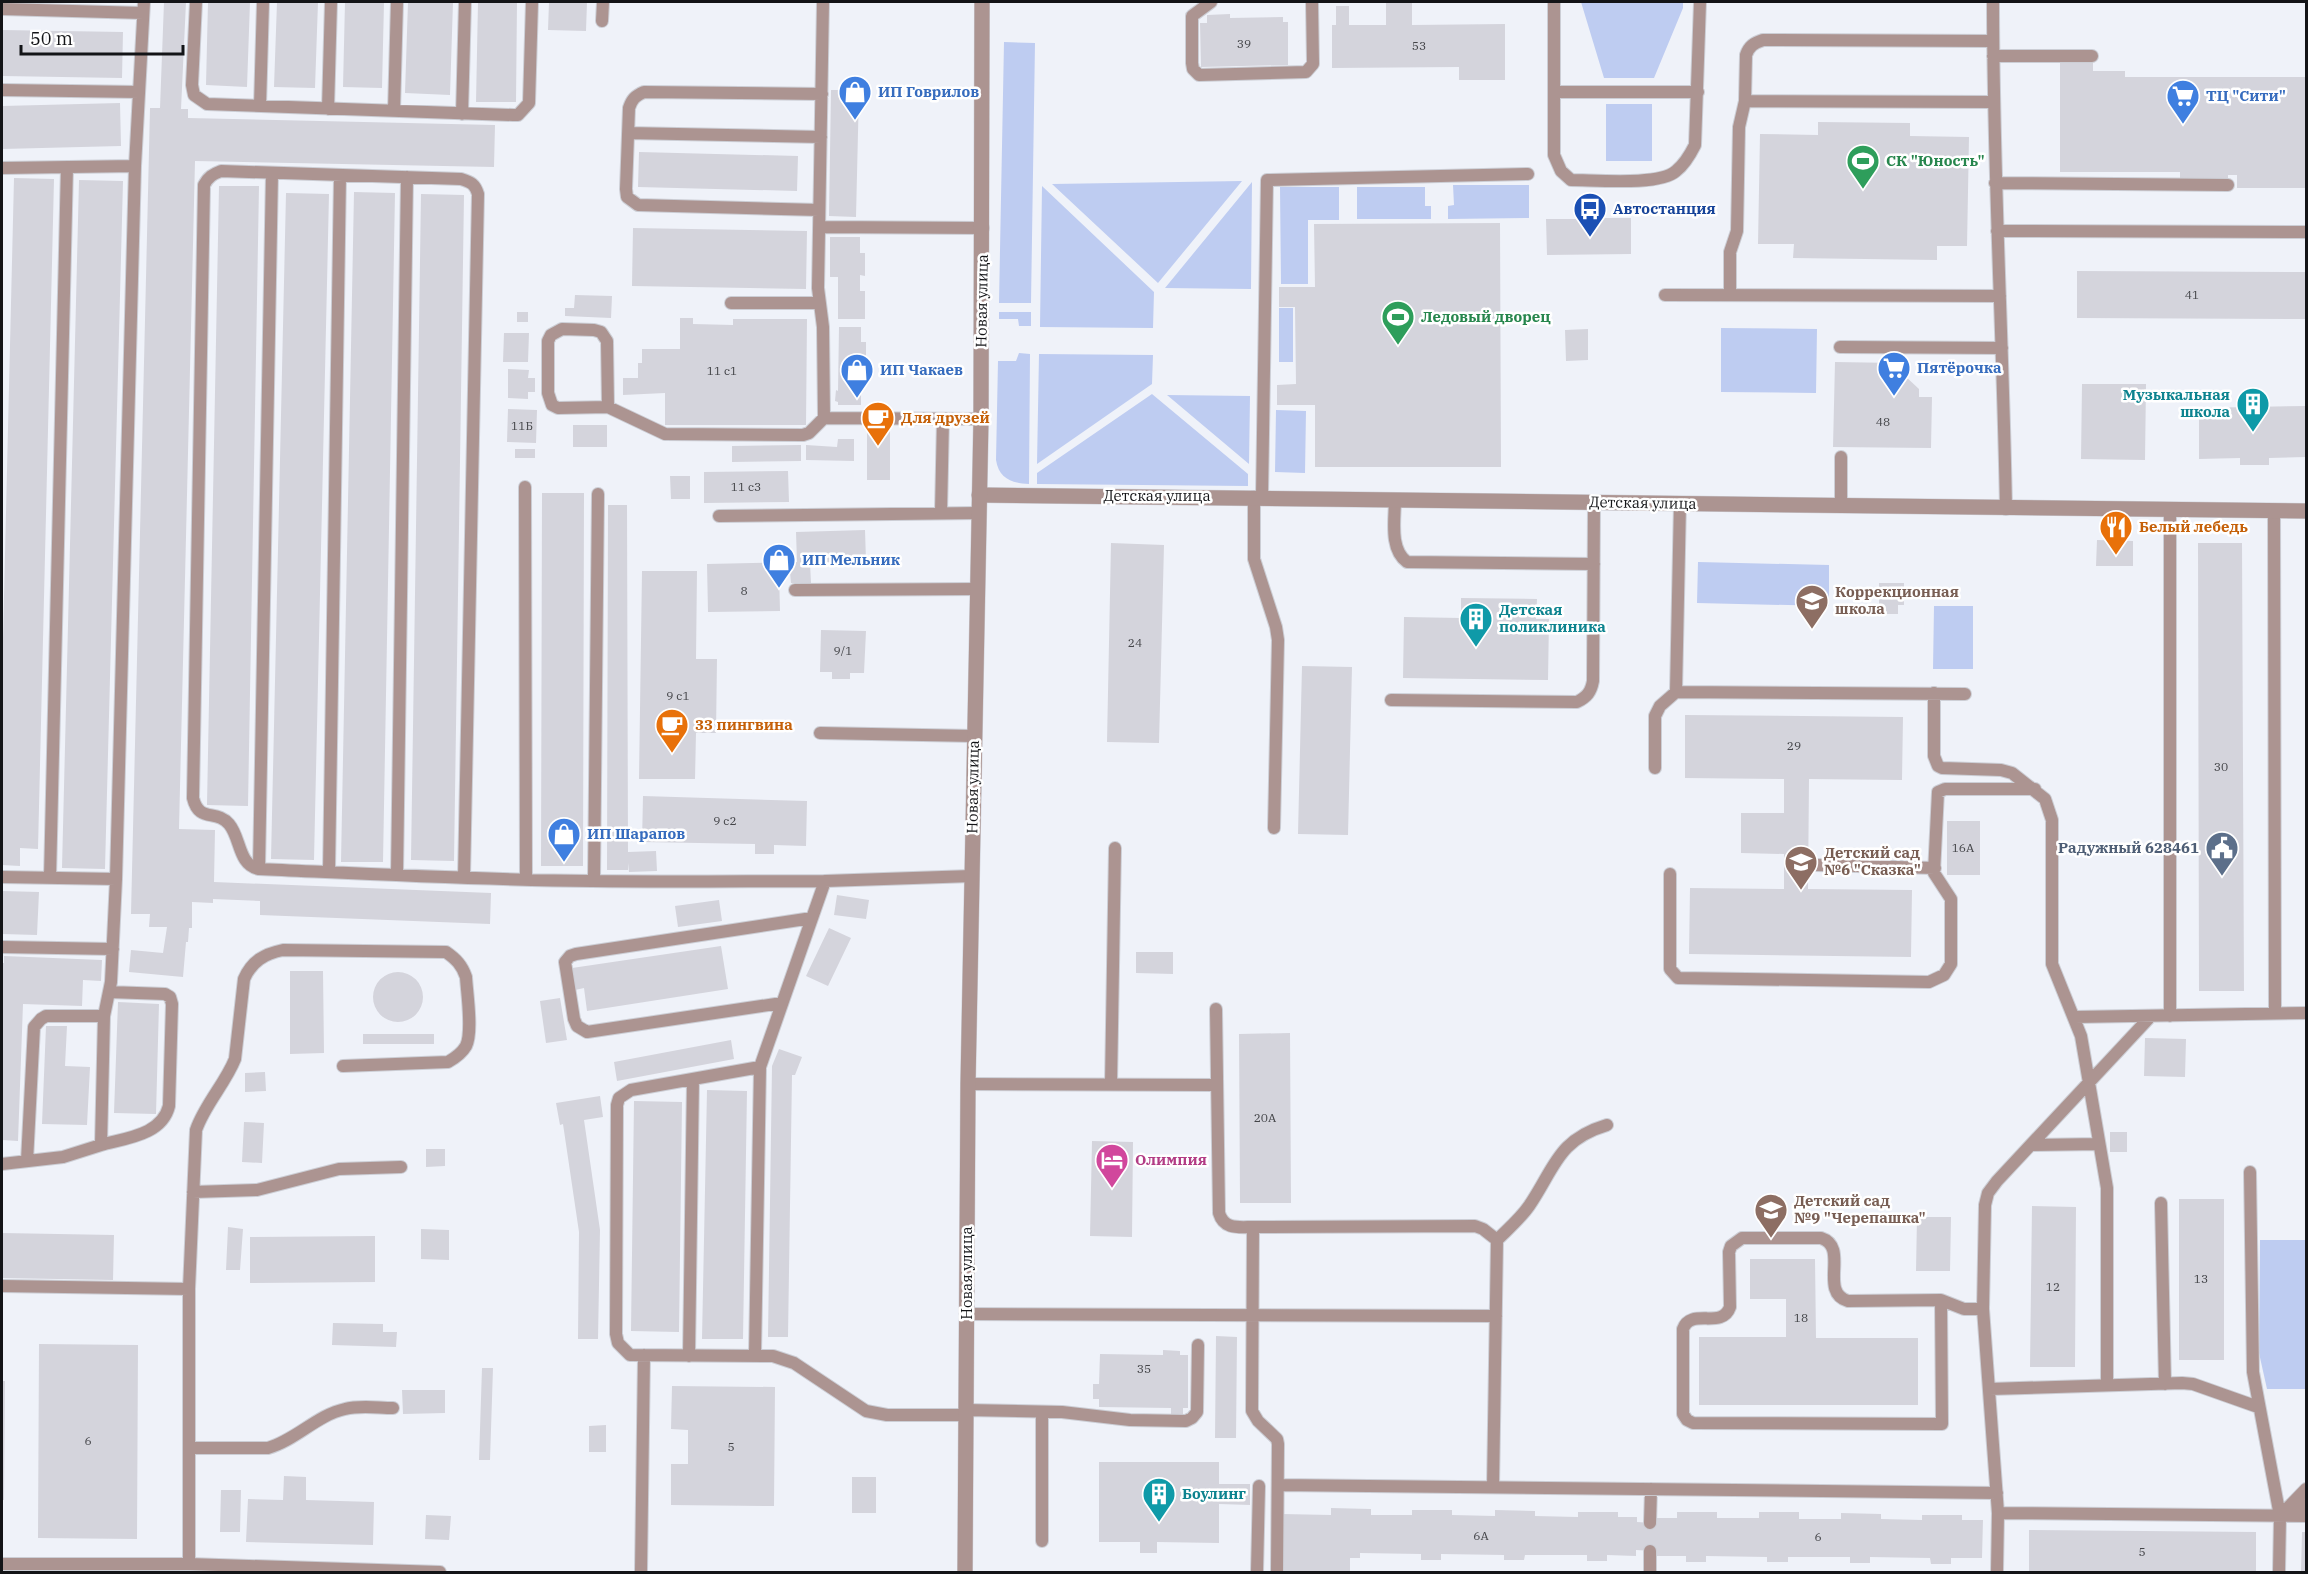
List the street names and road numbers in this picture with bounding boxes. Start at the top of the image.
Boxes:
street label: Новая улица [971,254,992,348]
street label: Детская улица [1103,486,1211,505]
street label: Детская улица [1589,492,1697,513]
street label: Новая улица [962,740,983,834]
street label: Новая улица [957,1226,976,1320]

